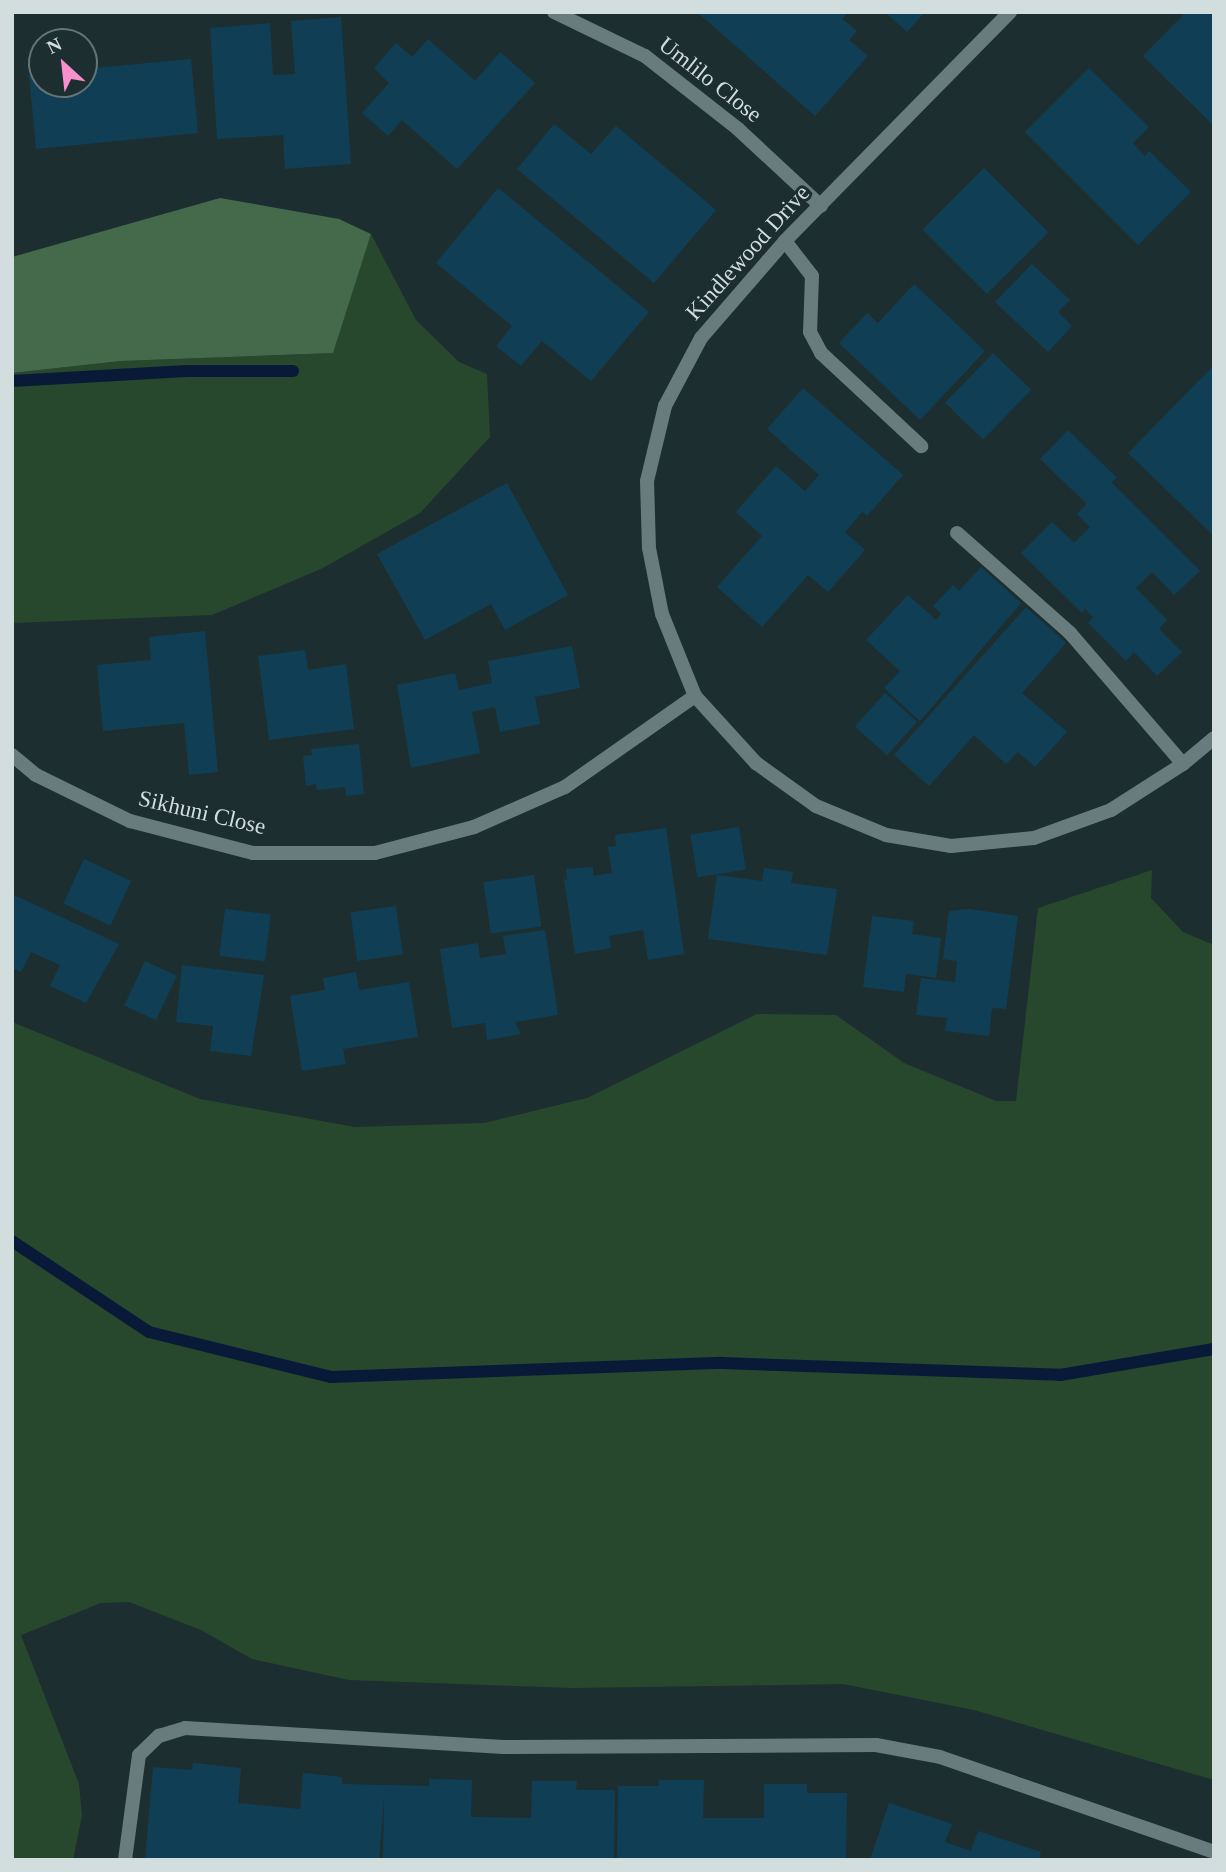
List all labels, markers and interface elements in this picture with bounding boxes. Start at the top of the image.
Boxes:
north arrow [28,28,98,98]
street label: Umlilo Close [653,31,767,129]
text: N [43,33,65,58]
street label: Kindlewood Drive [680,180,816,326]
street label: Sikhuni Close [136,785,268,841]

